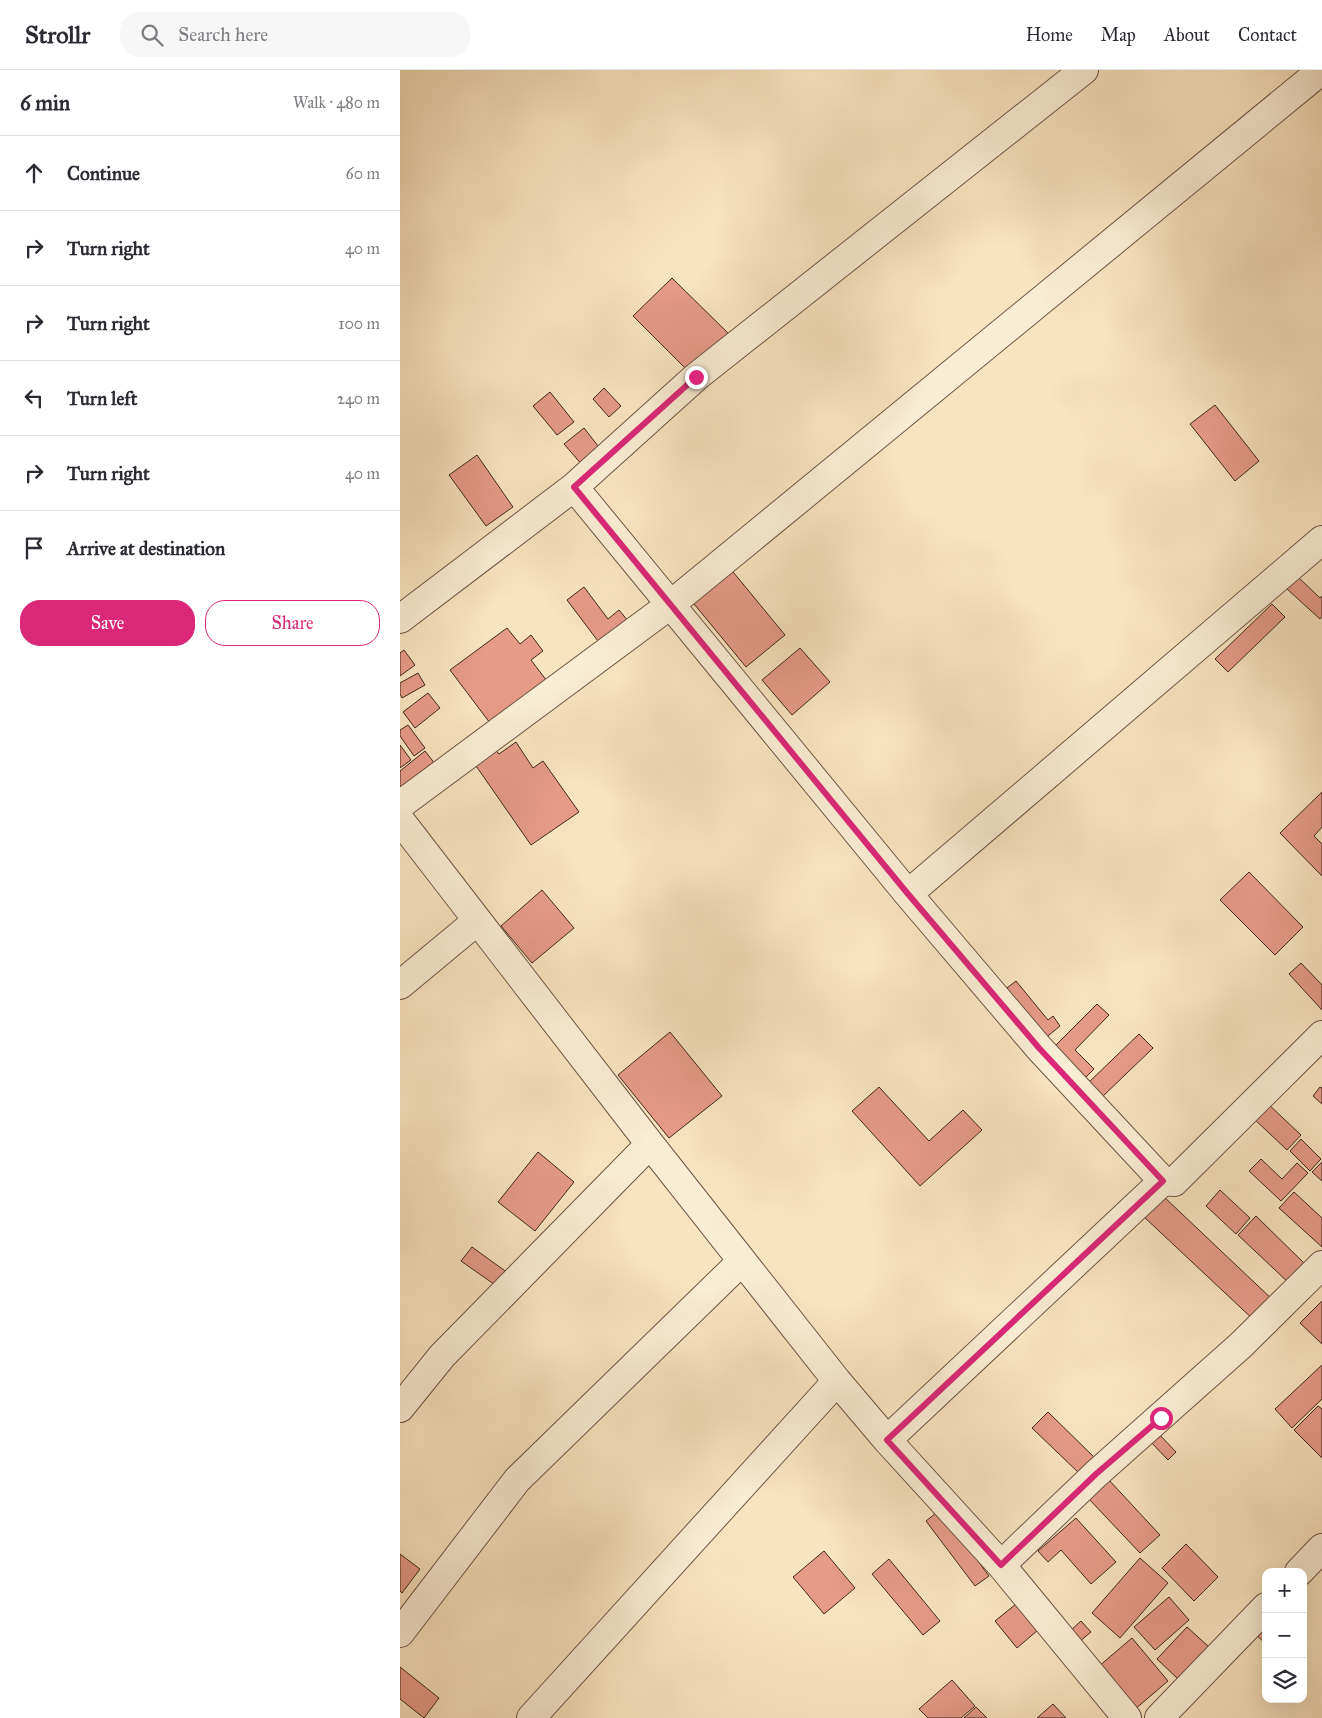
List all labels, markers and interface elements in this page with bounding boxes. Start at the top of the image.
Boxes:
search box [120,12,470,57]
text: Strollr [25,20,90,50]
icon: search [138,21,166,49]
text: Search here [178,23,268,46]
text: Home [1026,24,1073,46]
text: Map [1101,24,1136,46]
text: About [1164,24,1210,46]
text: Contact [1238,24,1297,46]
text: 6 min [20,90,70,116]
text: Walk · 480 m [293,93,380,112]
icon: ahead [20,159,48,187]
text: Continue [67,162,140,185]
text: 60 m [346,164,380,183]
icon: right [20,234,48,262]
text: Turn right [67,237,150,260]
text: 40 m [345,239,380,258]
icon: right [20,309,48,337]
text: Turn right [67,312,150,335]
text: 100 m [338,314,380,333]
route end [685,366,708,389]
icon: left [20,384,48,412]
text: Turn left [67,387,137,410]
text: 240 m [337,389,380,408]
icon: right [20,459,48,487]
text: Turn right [67,462,150,485]
text: 40 m [345,464,380,483]
icon: arrive [20,534,48,562]
text: Arrive at destination [67,537,225,560]
button: Save [20,600,195,646]
button: Share [205,600,380,646]
route start [1150,1407,1173,1430]
map controls [1262,1568,1307,1703]
button: + [1262,1568,1307,1613]
button: − [1262,1613,1307,1658]
button: layers [1262,1658,1307,1703]

